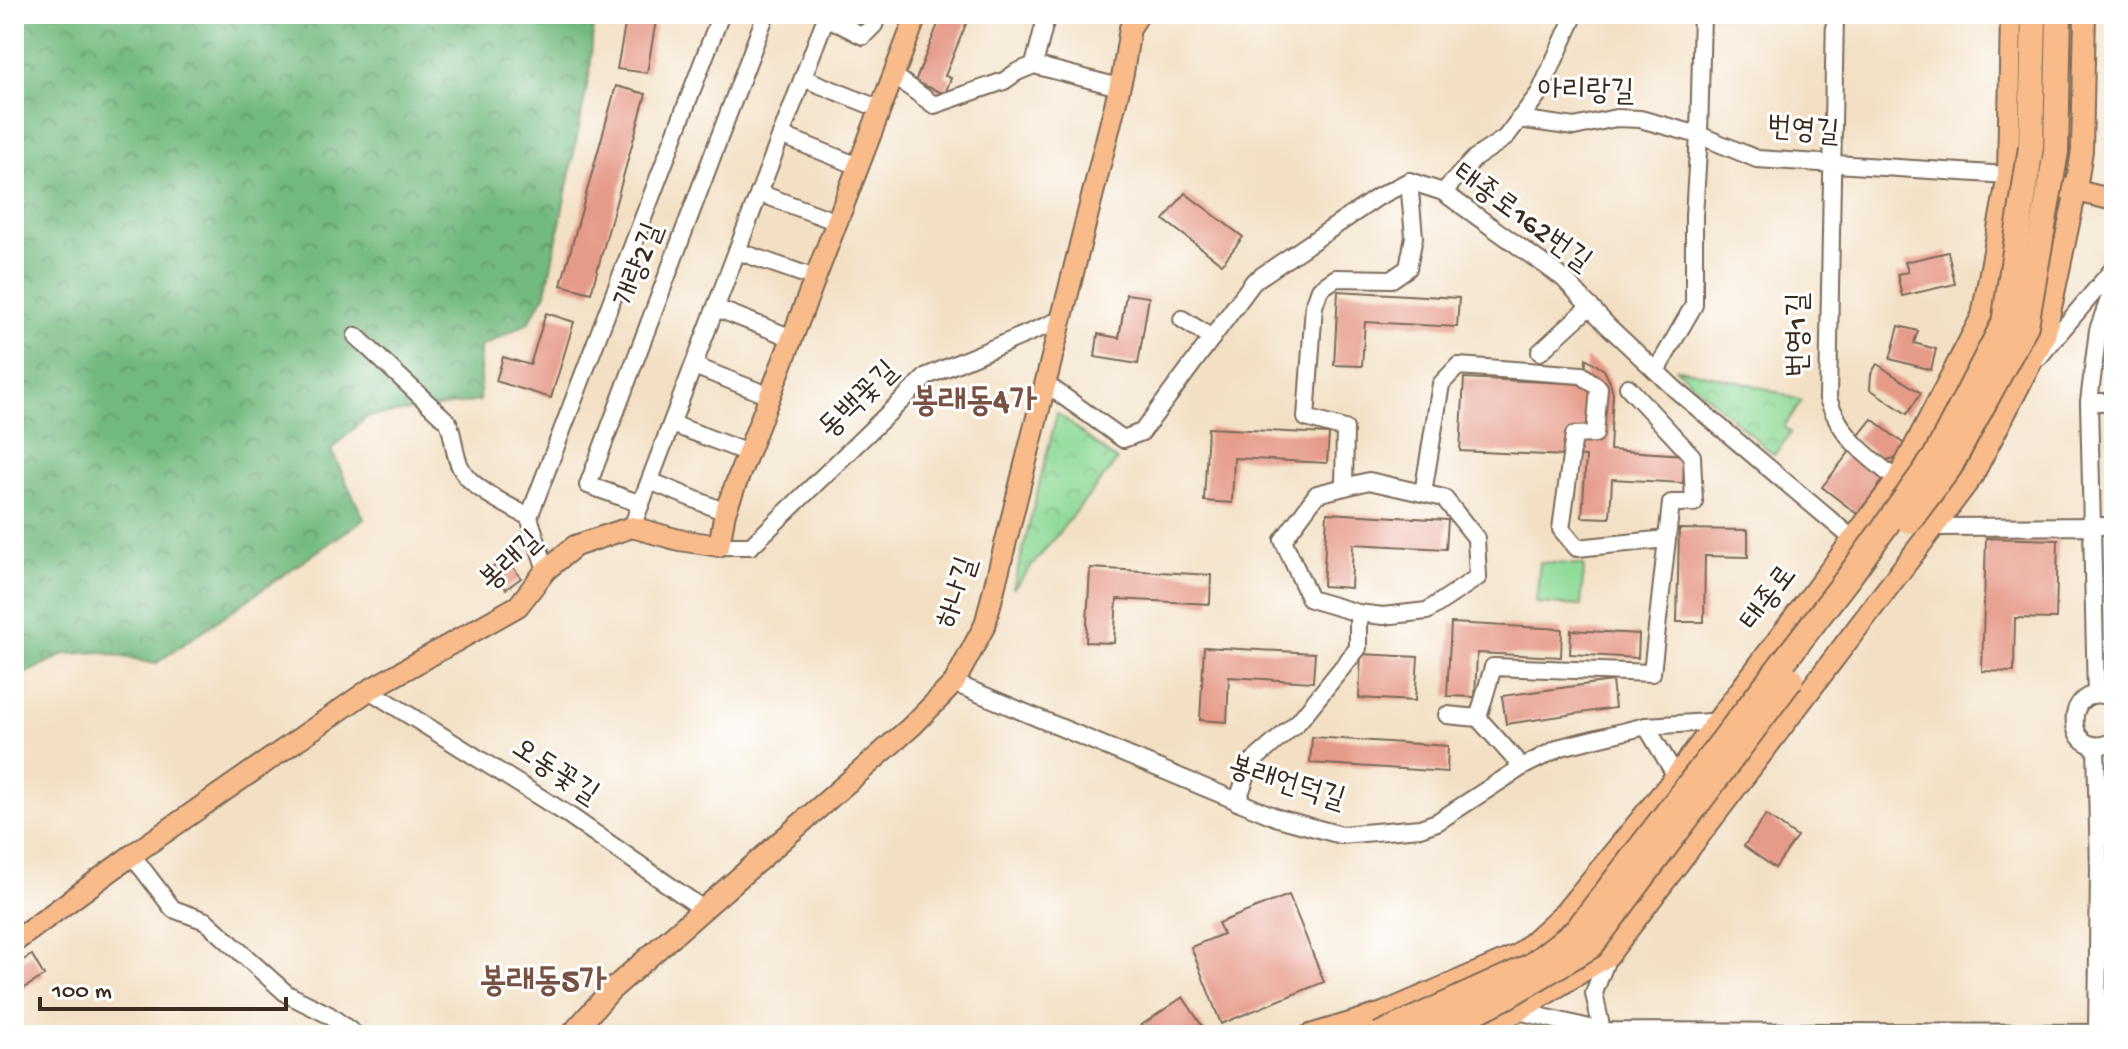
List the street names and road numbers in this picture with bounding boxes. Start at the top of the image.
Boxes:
street label: 아리랑길 [1537,75,1635,111]
street label: 번영길 [1765,111,1841,153]
street label: 태종로162번길 [1445,157,1597,281]
street label: 개량2길 [609,219,673,313]
street label: 번영1길 [1783,293,1818,377]
street label: 동백꽃길 [813,355,907,447]
street label: 봉래길 [474,525,550,599]
street label: 하나길 [931,553,987,633]
street label: 태종로 [1734,560,1806,638]
street label: 오동꽃길 [504,732,604,814]
street label: 봉래언덕길 [1223,751,1349,819]

